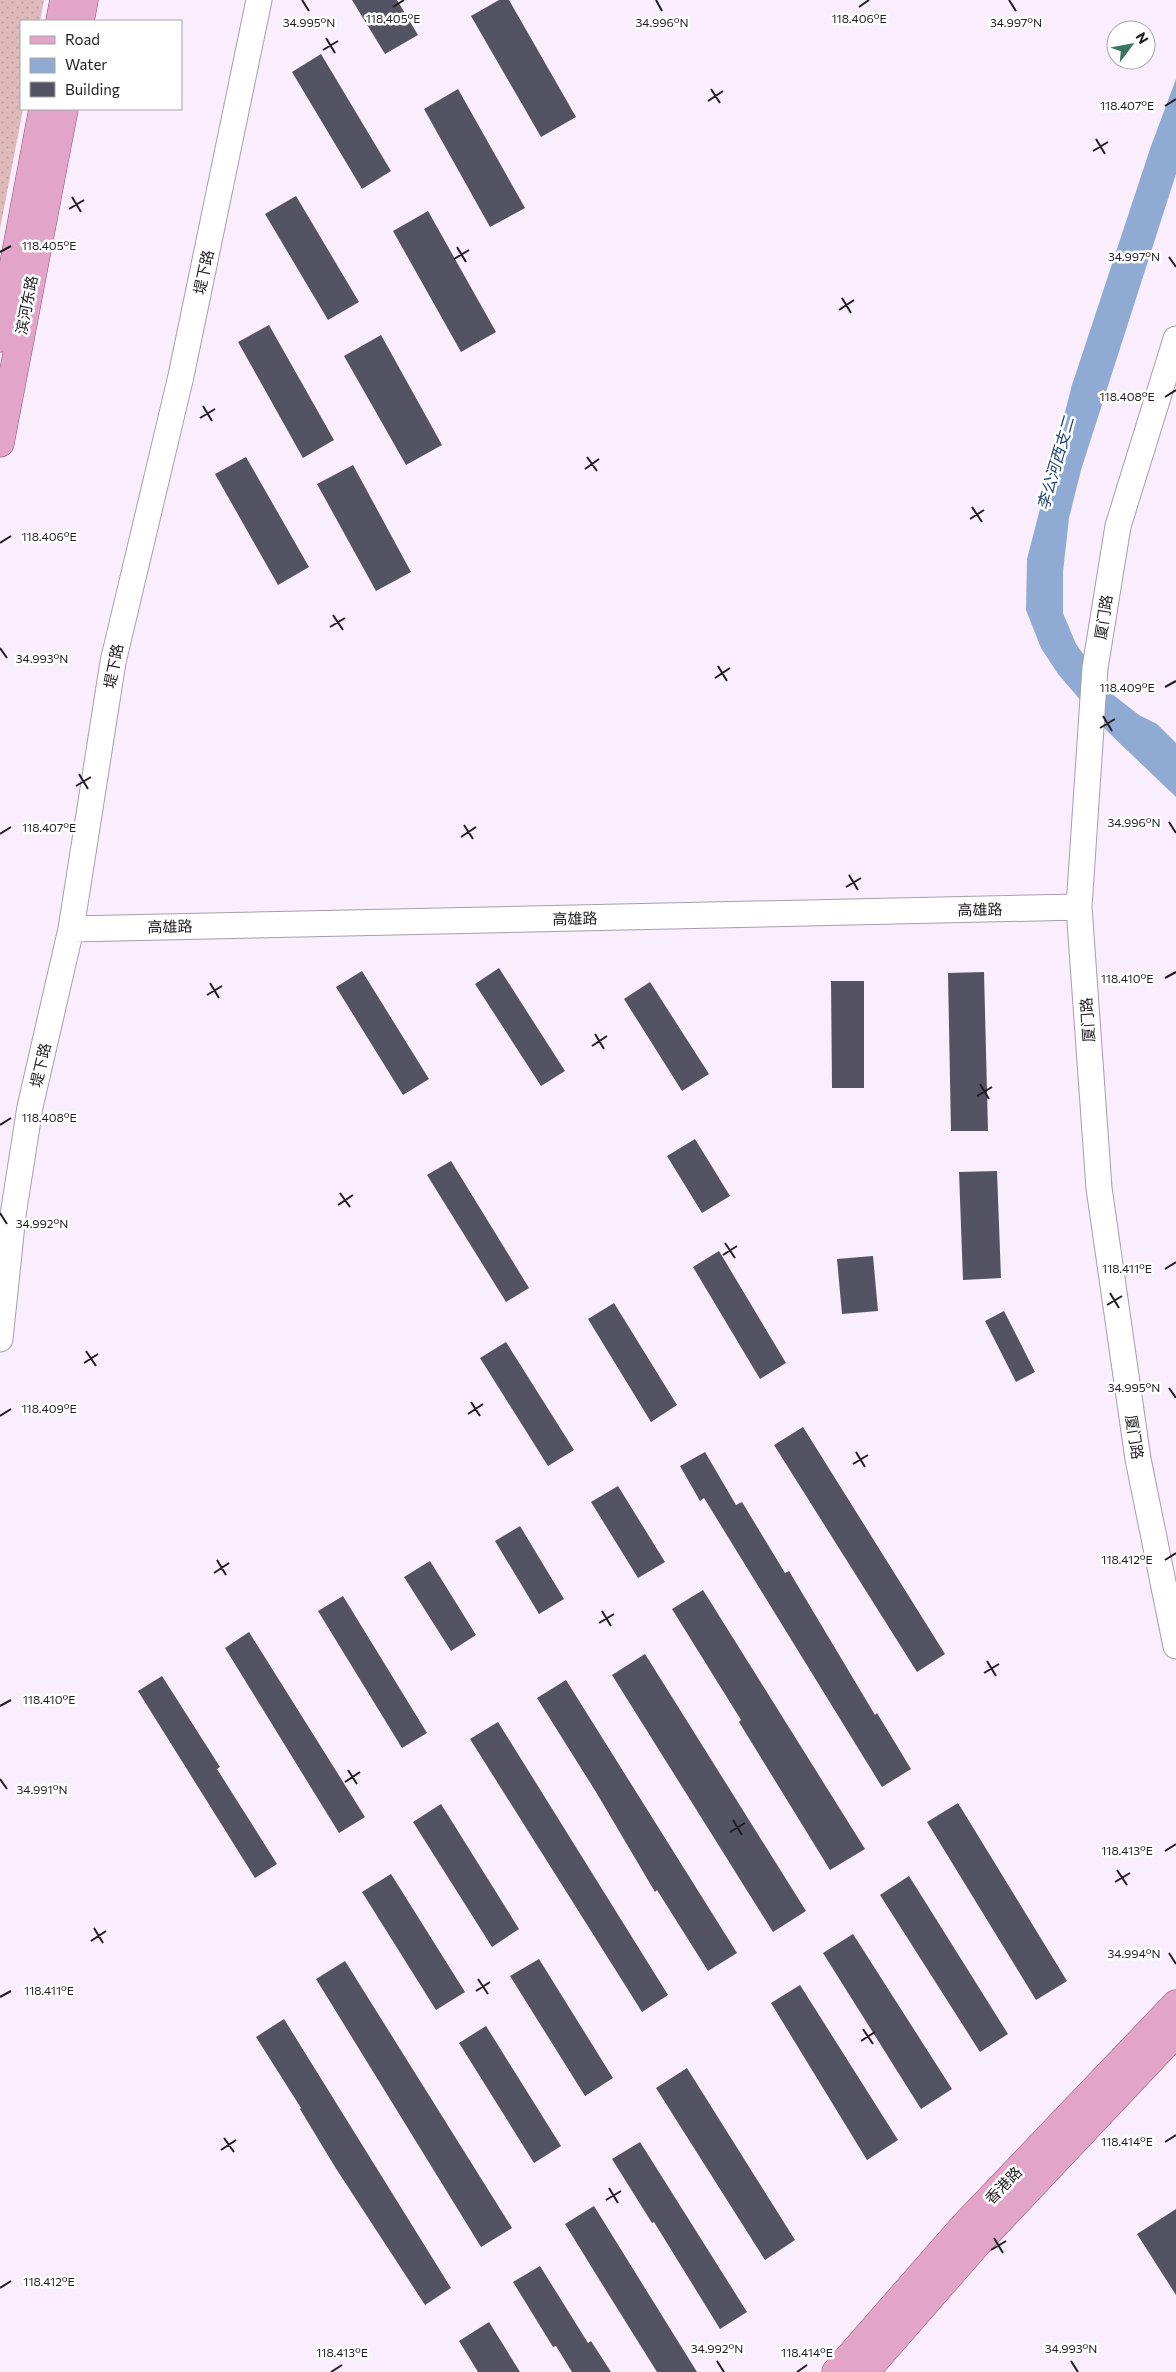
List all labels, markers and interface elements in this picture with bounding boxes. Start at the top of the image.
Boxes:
text: 118.405°E [366,11,420,25]
text: 118.406°E [831,11,887,25]
text: 34.995°N [283,15,335,29]
text: 34.996°N [635,15,689,29]
text: 34.997°N [990,15,1042,29]
legend [20,20,182,110]
north arrow [1106,20,1156,70]
text: N [1132,29,1152,47]
text: Road [65,30,100,48]
text: Water [65,55,107,73]
text: Building [65,80,120,98]
text: 118.407°E [1100,98,1154,112]
text: 118.405°E [22,238,76,252]
street label: 堤下路 [190,248,216,296]
text: 34.997°N [1108,249,1160,263]
street label: 滨河东路 [11,274,41,336]
text: 118.408°E [1099,389,1155,403]
water label: 李公河西支二 [1033,413,1078,512]
text: 118.406°E [21,529,77,543]
street label: 厦门路 [1091,593,1115,641]
street label: 堤下路 [100,642,126,690]
text: 34.993°N [16,651,68,665]
text: 118.409°E [1099,680,1155,694]
text: 34.996°N [1107,815,1161,829]
text: 118.407°E [22,820,76,834]
street label: 高雄路 [957,900,1003,918]
street label: 高雄路 [552,909,598,927]
street label: 高雄路 [147,917,193,935]
text: 118.410°E [1101,971,1153,985]
street label: 厦门路 [1076,997,1098,1043]
street label: 堤下路 [26,1041,54,1089]
text: 118.408°E [21,1110,77,1124]
text: 34.992°N [16,1216,68,1230]
text: 118.411°E [1102,1261,1152,1275]
text: 34.995°N [1108,1380,1160,1394]
text: 118.409°E [21,1401,77,1415]
street label: 厦门路 [1123,1413,1147,1461]
text: 118.412°E [1101,1552,1153,1566]
text: 118.410°E [23,1692,75,1706]
text: 34.991°N [16,1782,68,1796]
text: 118.413°E [1101,1843,1153,1857]
text: 34.994°N [1107,1946,1161,1960]
text: 118.411°E [24,1983,74,1997]
text: 118.414°E [1101,2134,1153,2148]
street label: 香港路 [981,2163,1025,2207]
text: 118.412°E [23,2274,75,2288]
text: 34.992°N [691,2341,743,2355]
text: 34.993°N [1045,2341,1097,2355]
text: 118.413°E [316,2345,368,2359]
text: 118.414°E [781,2345,833,2359]

